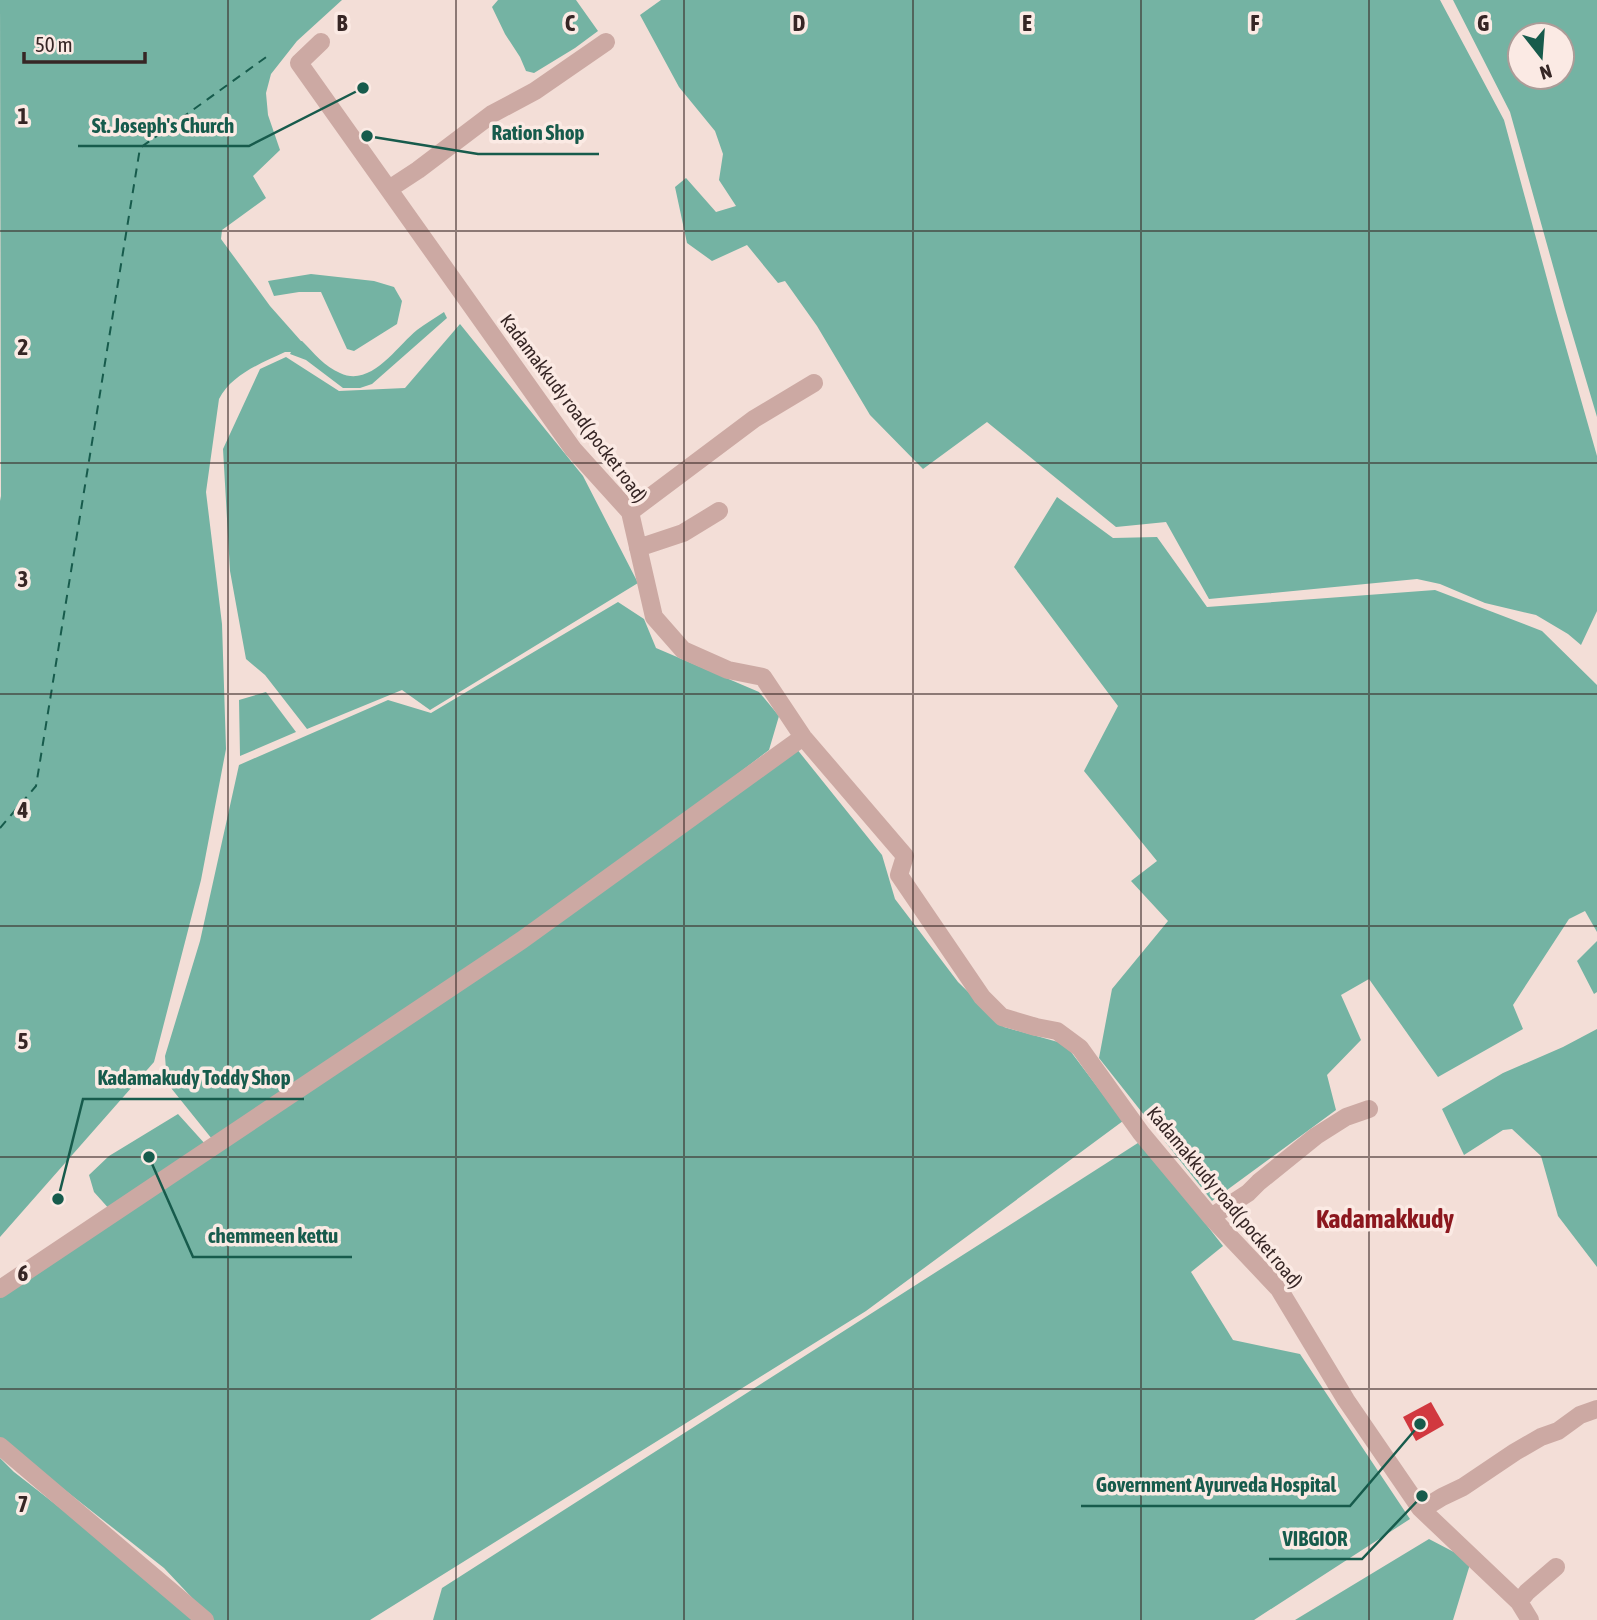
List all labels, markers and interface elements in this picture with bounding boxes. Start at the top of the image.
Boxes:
text: B [337,10,348,36]
text: C [565,10,576,36]
text: D [793,10,806,36]
text: E [1022,10,1032,36]
text: F [1250,10,1260,36]
text: G [1477,10,1489,36]
scale bar [24,21,145,65]
north arrow [1506,21,1576,91]
text: 50 m [35,32,73,56]
text: N [1537,60,1555,84]
text: 1 [18,103,29,129]
callout: St. Joseph's Church [78,104,249,146]
callout: Ration Shop [478,112,599,154]
text: St. Joseph's Church [92,113,234,137]
text: Ration Shop [492,120,584,144]
street label: Kadamakkudy road( pocket road) [496,310,652,506]
text: 2 [18,334,28,360]
text: 3 [18,566,28,592]
text: 4 [17,797,29,823]
text: 5 [18,1028,29,1054]
callout: Kadamakudy Toddy Shop [83,1057,304,1099]
text: Kadamakudy Toddy Shop [97,1065,291,1089]
street label: Kadamakkudy road( pocket road) [1143,1102,1307,1292]
district label: Kadamakkudy [1316,1204,1454,1234]
callout: chemmeen kettu [193,1215,352,1257]
text: chemmeen kettu [208,1223,338,1247]
text: 6 [18,1260,29,1286]
callout: Government Ayurveda Hospital [1081,1464,1350,1506]
text: Government Ayurveda Hospital [1096,1472,1337,1496]
text: 7 [18,1491,28,1517]
callout: VIBGIOR [1269,1517,1362,1559]
text: VIBGIOR [1282,1526,1348,1550]

